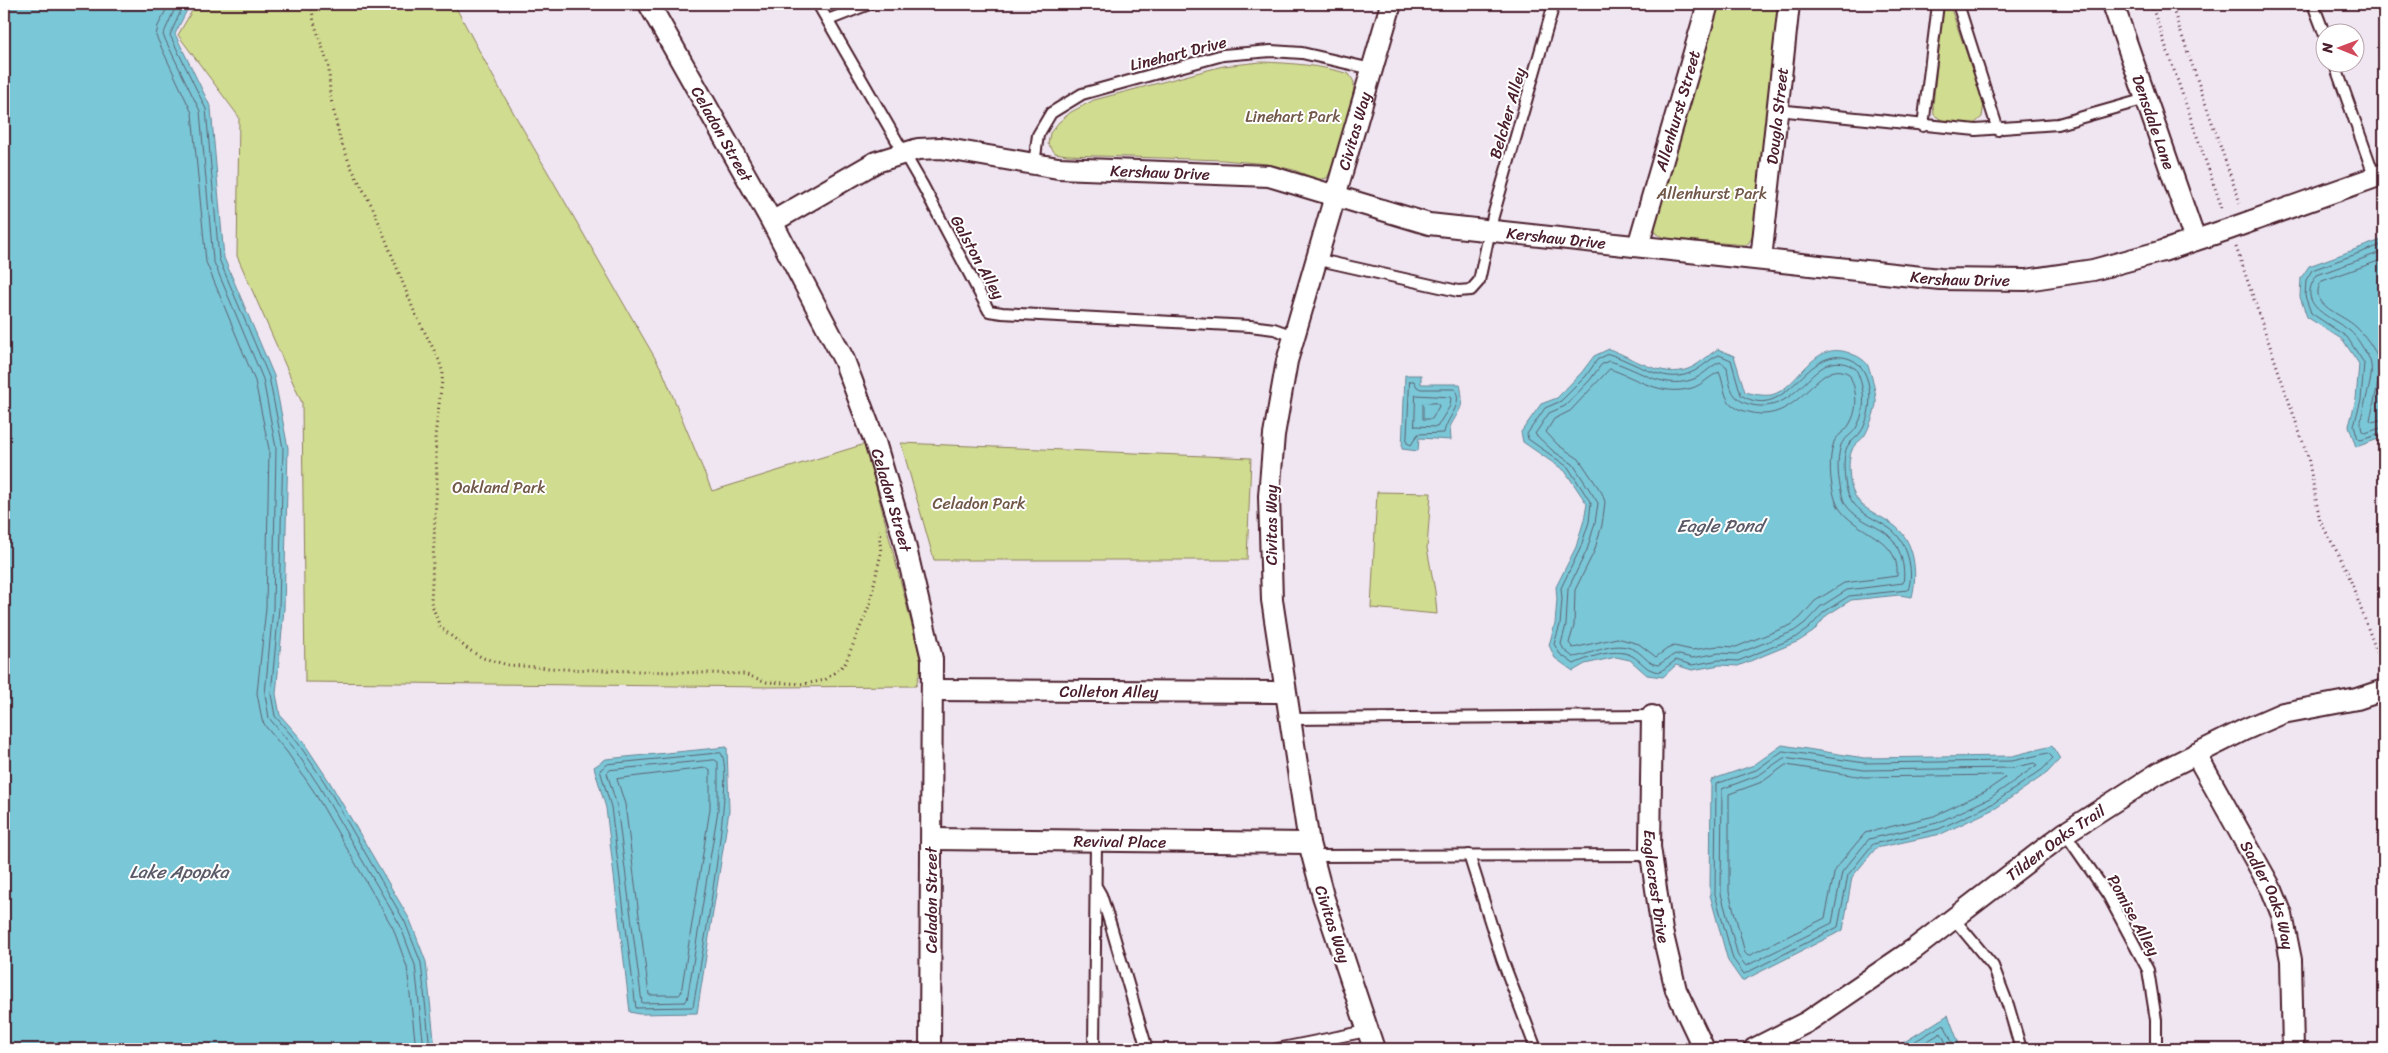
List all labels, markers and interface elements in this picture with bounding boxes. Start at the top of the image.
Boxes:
north arrow [2316,22,2366,72]
street label: Linehart Drive [1127,27,1230,80]
text: N [2315,42,2340,54]
street label: Allenhurst Street [1646,47,1709,176]
street label: Belcher Alley [1481,63,1535,162]
street label: Dougla Street [1757,66,1797,166]
street label: Densdale Lane [2124,71,2184,174]
street label: Celadon Street [683,80,761,188]
street label: Civitas Way [1329,87,1380,174]
park label: Linehart Park [1245,102,1341,131]
street label: Kershaw Drive [1110,156,1211,189]
park label: Allenhurst Park [1656,179,1767,208]
street label: Galston Alley [942,210,1013,306]
street label: Kershaw Drive [1505,218,1607,258]
street label: Kershaw Drive [1909,262,2010,295]
street label: Celadon Street [863,445,920,555]
park label: Oakland Park [452,473,546,502]
street label: Civitas Way [1257,484,1286,565]
park label: Celadon Park [933,489,1026,518]
water label: Eagle Pond [1677,510,1768,542]
street label: Colleton Alley [1059,677,1159,706]
street label: Tilden Oaks Trail [1999,797,2112,889]
street label: Revival Place [1074,827,1166,856]
street label: Eaglecrest Drive [1635,830,1678,946]
street label: Sadler Oaks Way [2232,835,2303,953]
street label: Celadon Street [917,846,946,953]
water label: Lake Apopka [129,856,231,888]
street label: Pomise Alley [2099,869,2168,962]
street label: Civitas Way [1306,881,1359,968]

